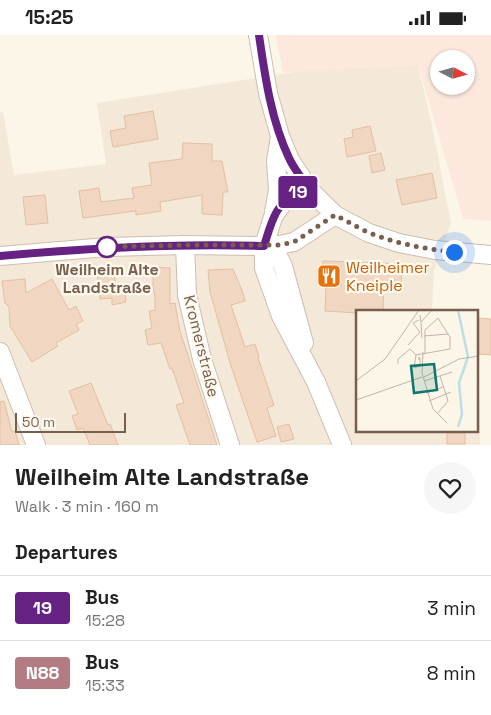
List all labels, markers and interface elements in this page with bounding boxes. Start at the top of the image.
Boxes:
text: 15:25 [25,5,73,30]
north arrow [430,50,475,95]
map controls [430,50,475,95]
line badge: 19 [276,176,320,208]
text: 19 [288,180,308,203]
marker: Weilheim Alte Landstraße [96,236,118,258]
your location [442,240,467,265]
place label: Weilheimer Kneiple [346,257,430,296]
place label: Weilheim Alte Landstraße [55,259,159,298]
restaurant icon: Weilheimer Kneiple [316,263,342,289]
street label: Kromerstraße [179,293,224,399]
inset map [356,310,478,433]
scale bar [15,410,126,433]
text: 50 m [22,413,55,431]
text: Weilheim Alte Landstraße [15,461,309,492]
button: heart [424,462,476,514]
text: Walk · 3 min · 160 m [15,496,159,517]
text: Departures [15,540,118,565]
text: Bus [85,585,119,610]
text: 19 [33,596,52,619]
text: 3 min [427,596,476,621]
text: 15:28 [85,610,125,631]
text: Bus [85,650,119,675]
text: N88 [26,661,59,684]
text: 8 min [427,661,476,686]
text: 15:33 [85,675,125,696]

